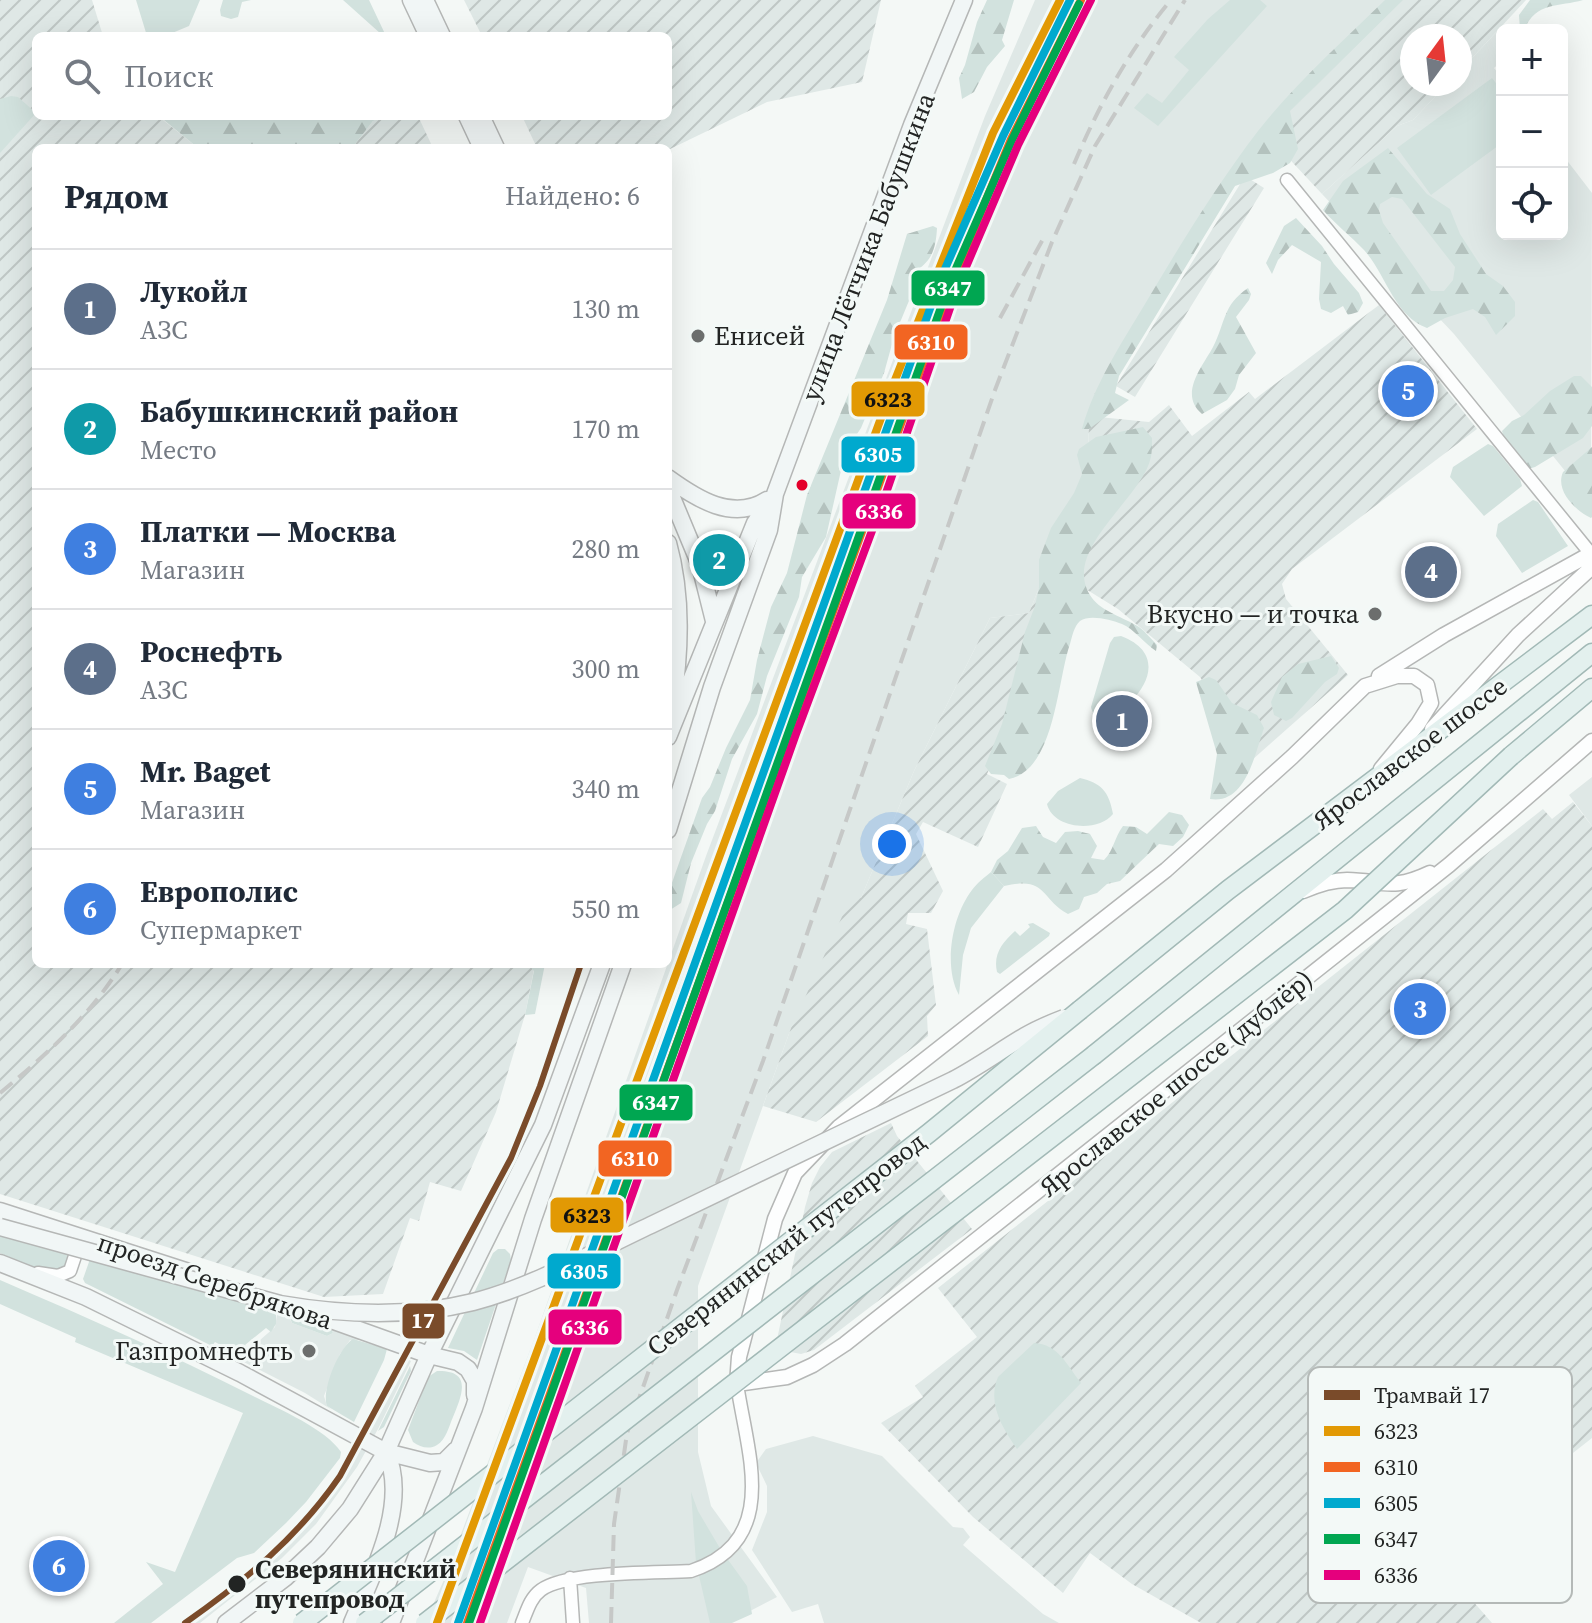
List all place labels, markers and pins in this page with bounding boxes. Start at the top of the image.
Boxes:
place label: Енисей [714,318,805,354]
marker: Енисей [689,327,707,345]
pin: 5 [1382,361,1434,421]
unlabelled marker [794,477,810,493]
pin: 2 [693,530,745,590]
pin: 4 [1405,542,1457,602]
place label: Вкусно — и точка [1147,596,1360,632]
marker: Вкусно — и точка [1366,605,1384,623]
pin: 1 [1096,691,1148,751]
pin: 3 [1394,979,1446,1039]
place label: Газпромнефть [115,1333,293,1369]
marker: Газпромнефть [300,1342,318,1360]
pin: 6 [33,1536,85,1596]
place label: Северянинский путепровод [255,1551,456,1617]
marker: Северянинский путепровод [226,1573,248,1595]

